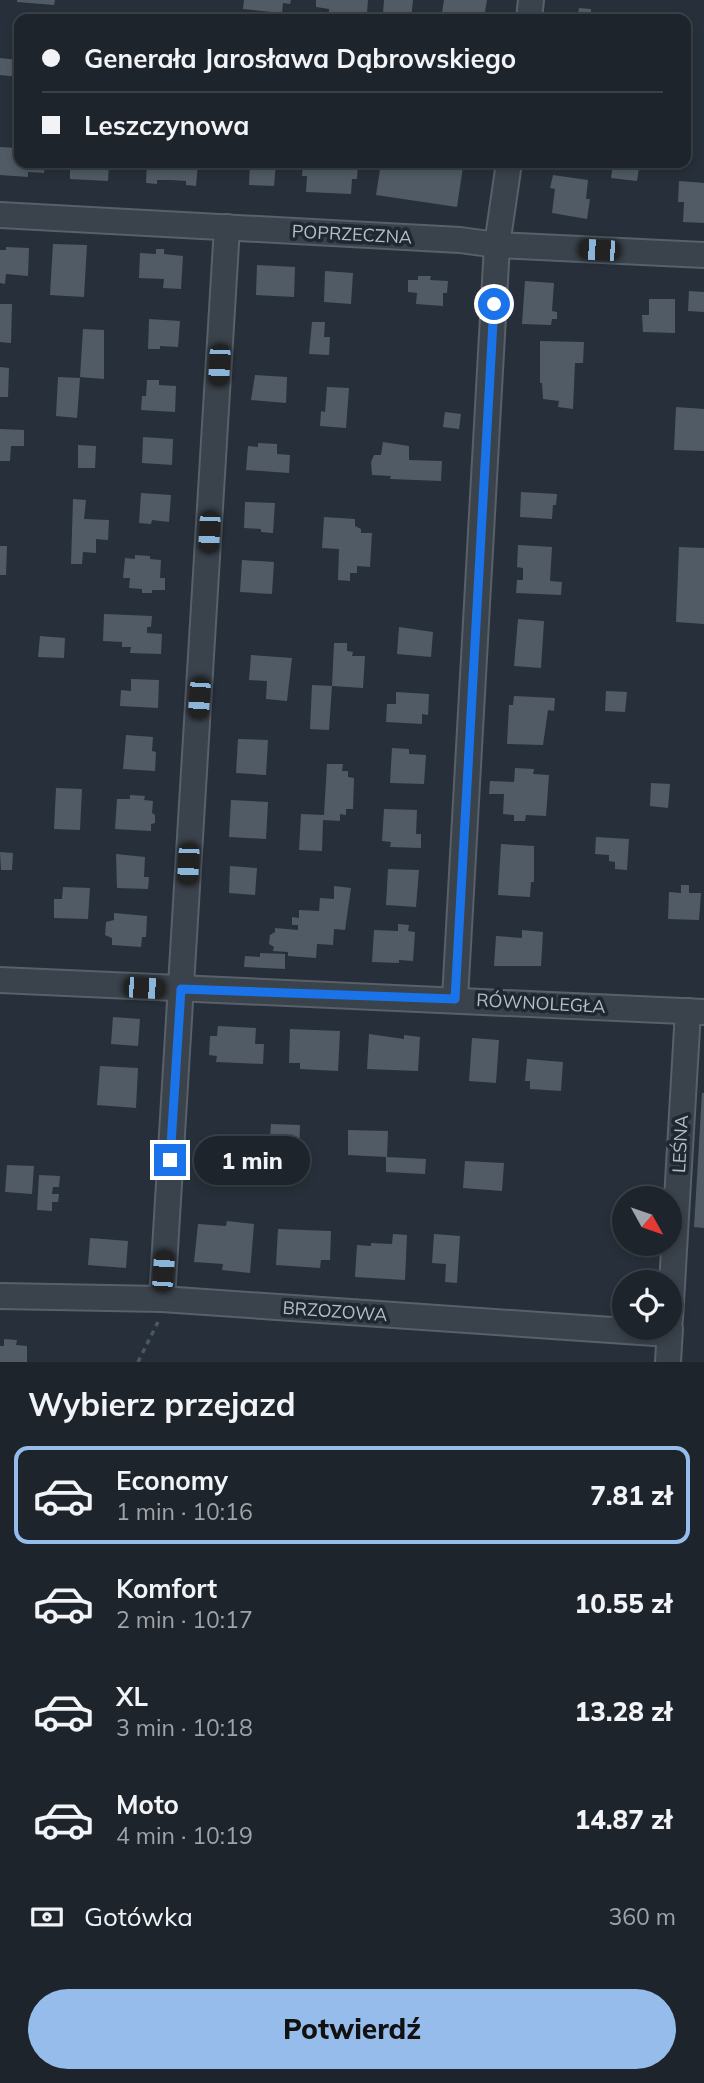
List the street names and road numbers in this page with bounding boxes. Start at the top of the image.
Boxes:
street label: POPRZECZNA [291,219,413,249]
street label: RÓWNOLEGŁA [476,988,606,1018]
street label: LEŚNA [667,1114,693,1174]
street label: BRZOZOWA [282,1296,388,1326]

